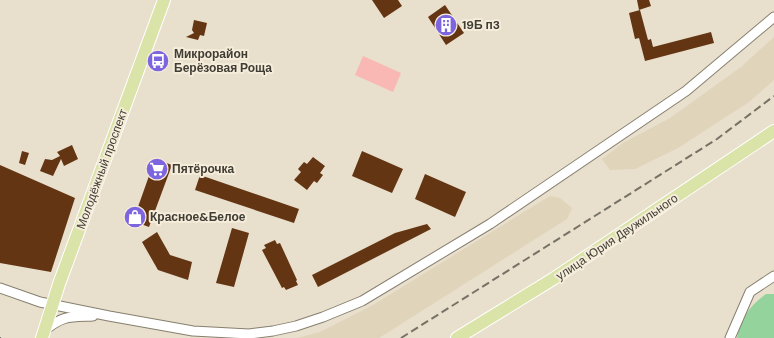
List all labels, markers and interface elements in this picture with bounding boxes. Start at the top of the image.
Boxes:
building icon: 19Б п3 [433,12,459,38]
place label: 19Б п3 [462,17,500,33]
place label: Микрорайон Берёзовая Роща [174,46,272,76]
bus stop icon: Микрорайон Берёзовая Роща [145,48,171,74]
street label: Молодёжный проспект [73,106,131,231]
supermarket icon: Пятёрочка [144,156,170,182]
place label: Пятёрочка [172,161,235,177]
street label: улица Юрия Двужильного [553,190,681,284]
shop icon: Красное&Белое [122,204,148,230]
place label: Красное&Белое [150,209,246,225]

